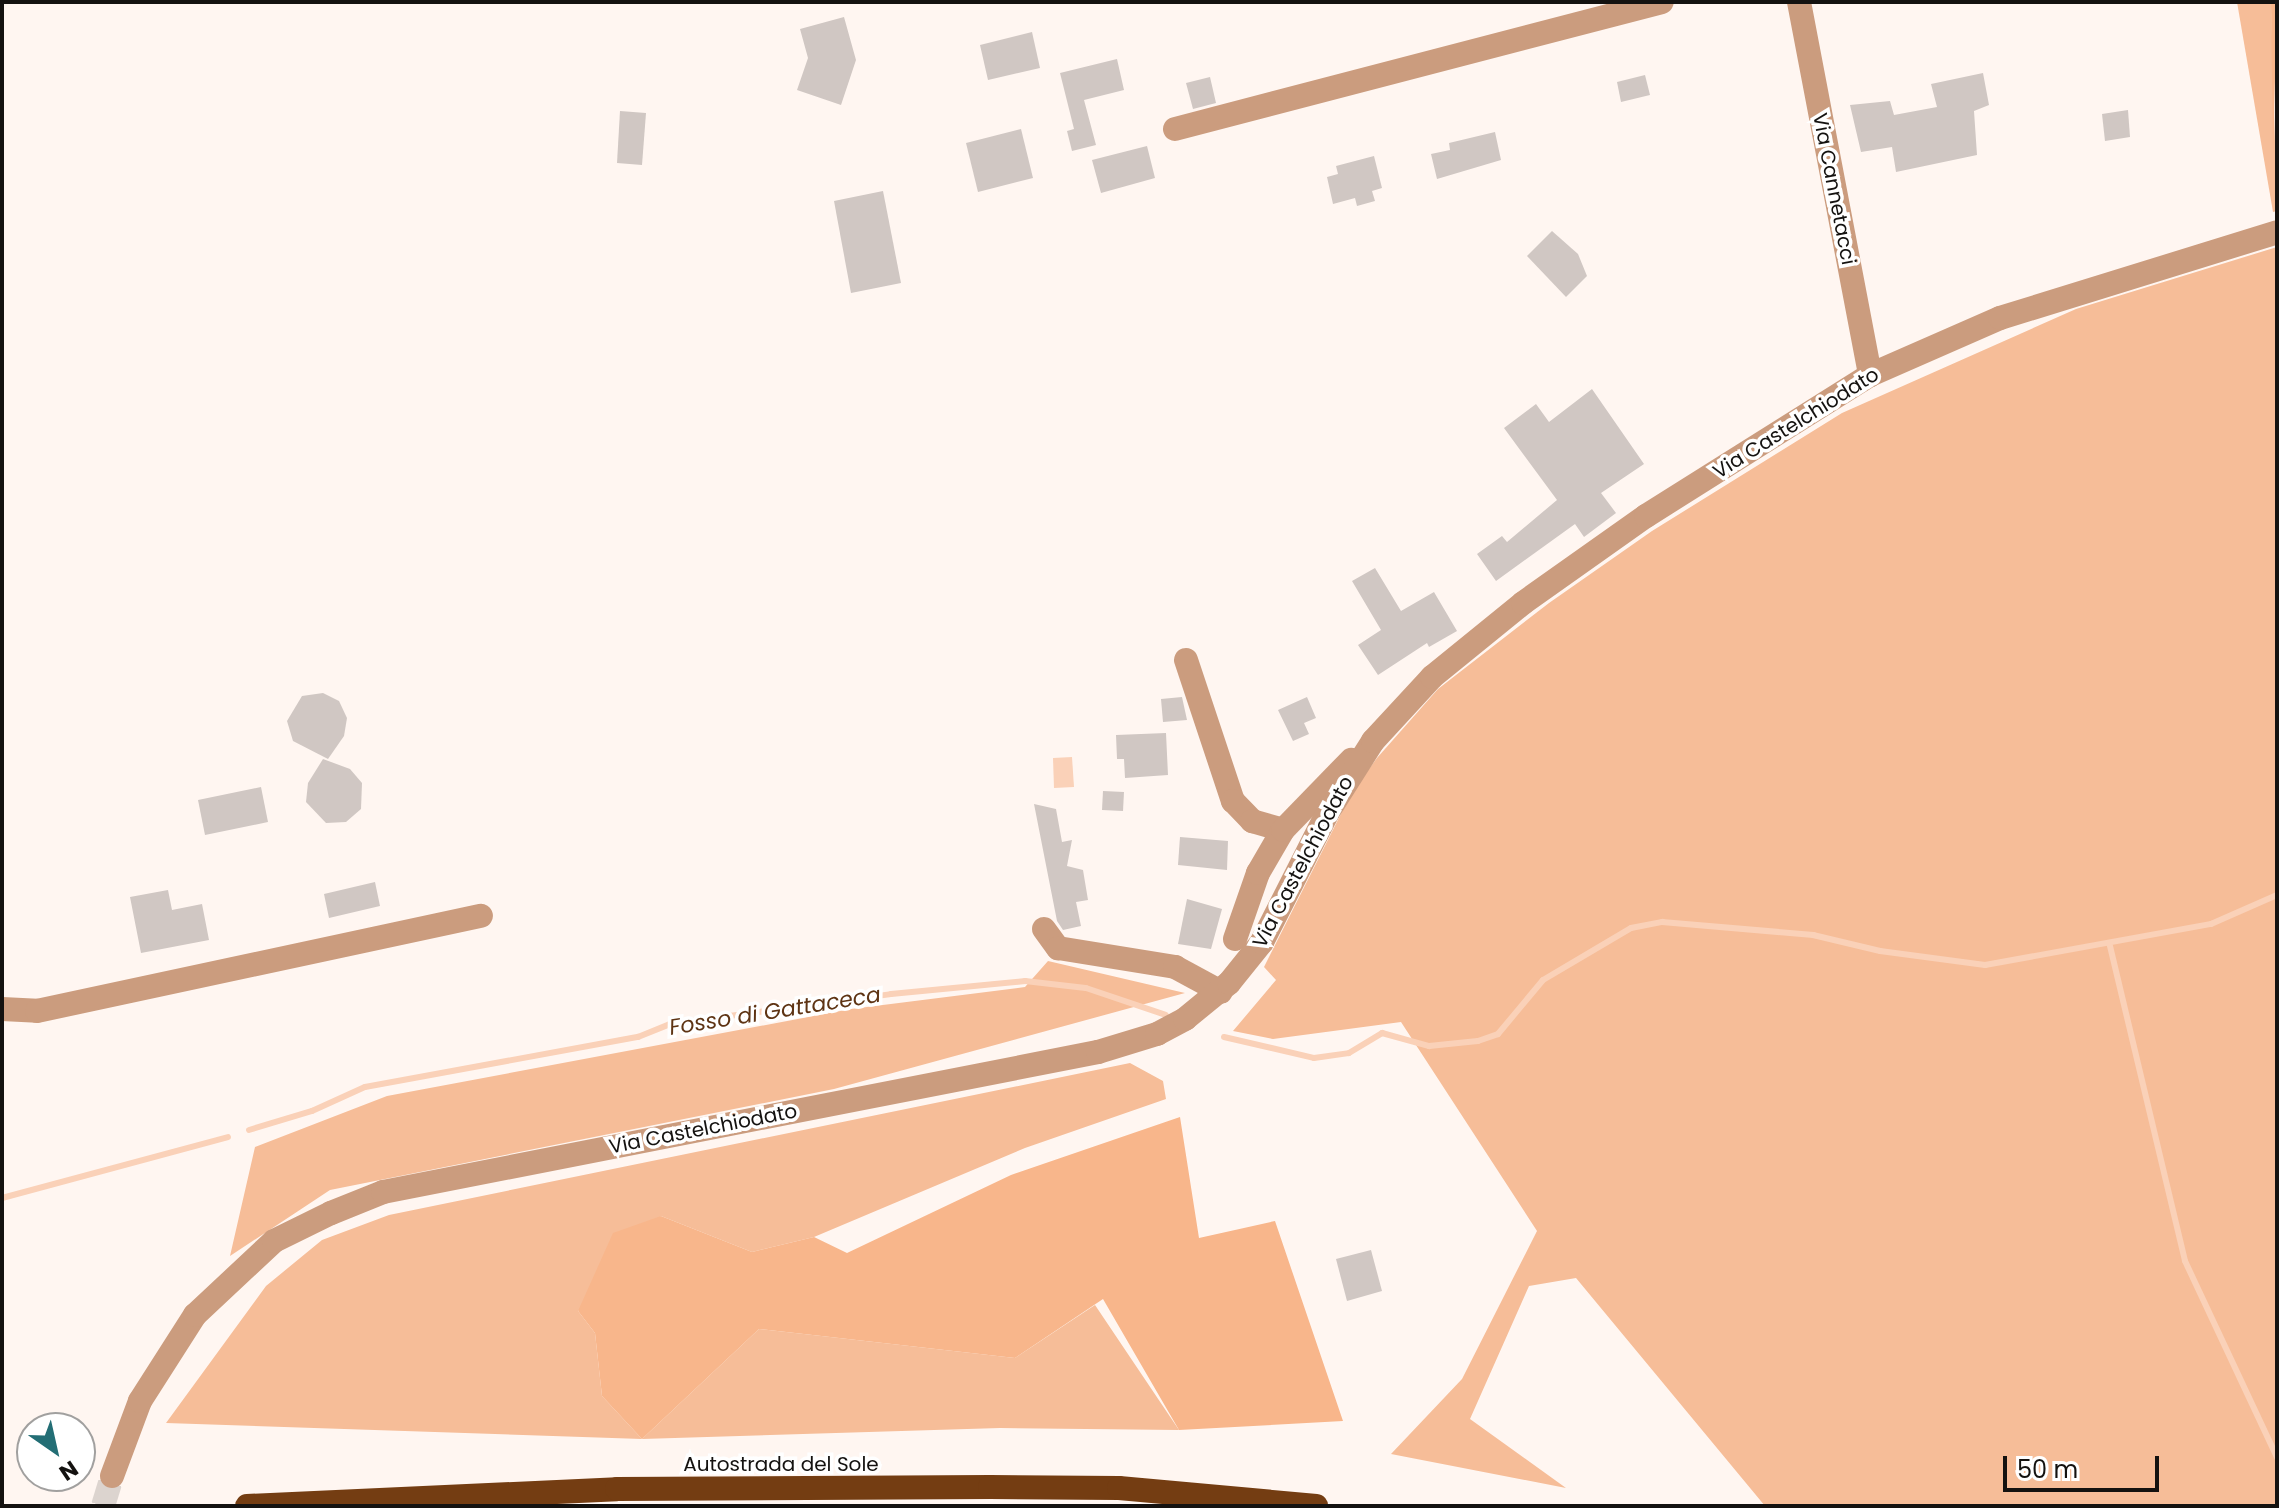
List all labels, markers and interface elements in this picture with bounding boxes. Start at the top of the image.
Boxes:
street label: Via Cannetacci [1808,111,1860,267]
street label: Via Castelchiodato [1709,362,1883,484]
street label: Via Castelchiodato [1248,772,1358,952]
water label: Fosso di Gattaceca [667,981,883,1041]
street label: Via Castelchiodato [607,1099,799,1159]
north arrow [16,1412,96,1492]
scale bar [2007,1440,2163,1490]
street label: Autostrada del Sole [683,1452,879,1476]
text: N [53,1453,84,1488]
text: 50 m [2017,1453,2078,1486]

